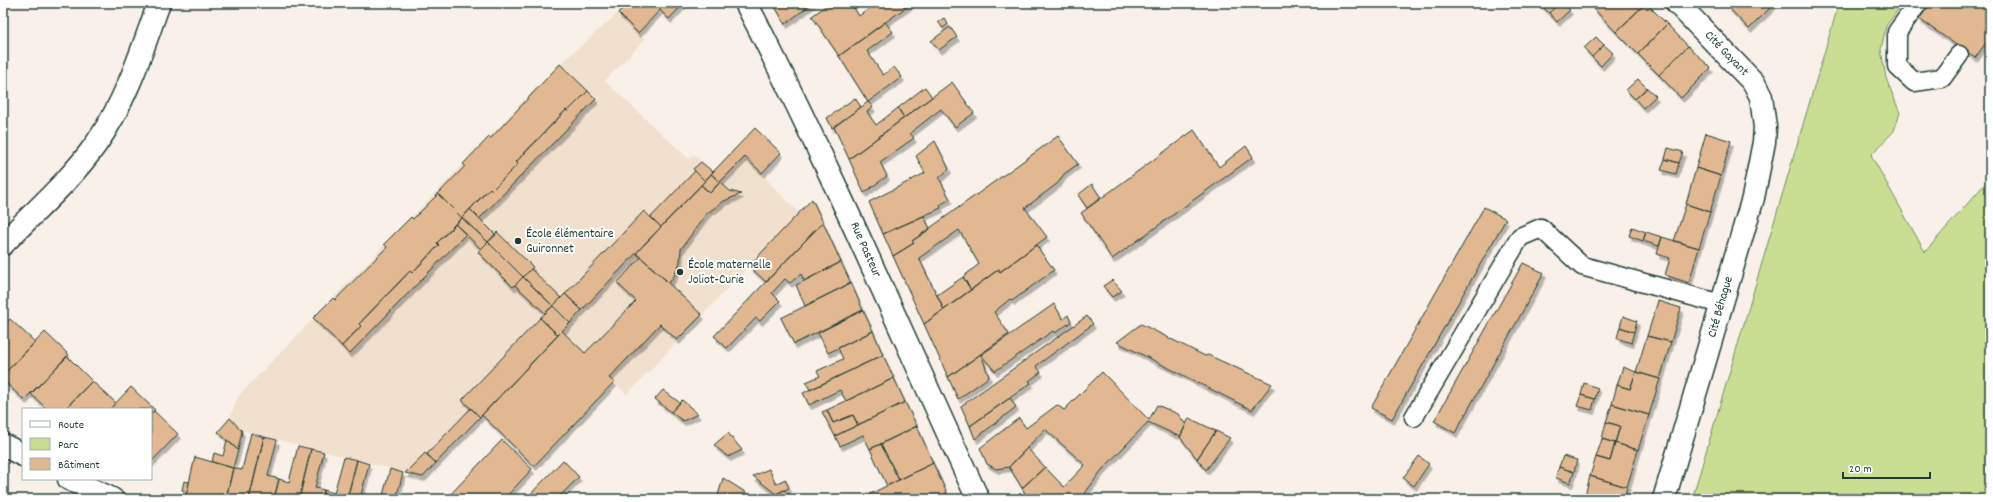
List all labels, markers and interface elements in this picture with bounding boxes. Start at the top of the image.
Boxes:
street label: Cité Gayant [1699,27,1753,81]
street label: Rue Pasteur [844,219,886,281]
place label: École élémentaire Guironnet [526,225,614,259]
marker: École élémentaire Guironnet [513,236,523,246]
place label: École maternelle Joliot-Curie [688,256,771,290]
marker: École maternelle Joliot-Curie [675,267,685,277]
street label: Cité Béhague [1703,274,1739,340]
legend [22,408,152,480]
text: Route [58,417,84,434]
text: Parc [58,437,79,454]
scale bar [1843,454,1930,480]
text: Bâtiment [58,457,100,474]
text: 20 m [1849,461,1872,478]

